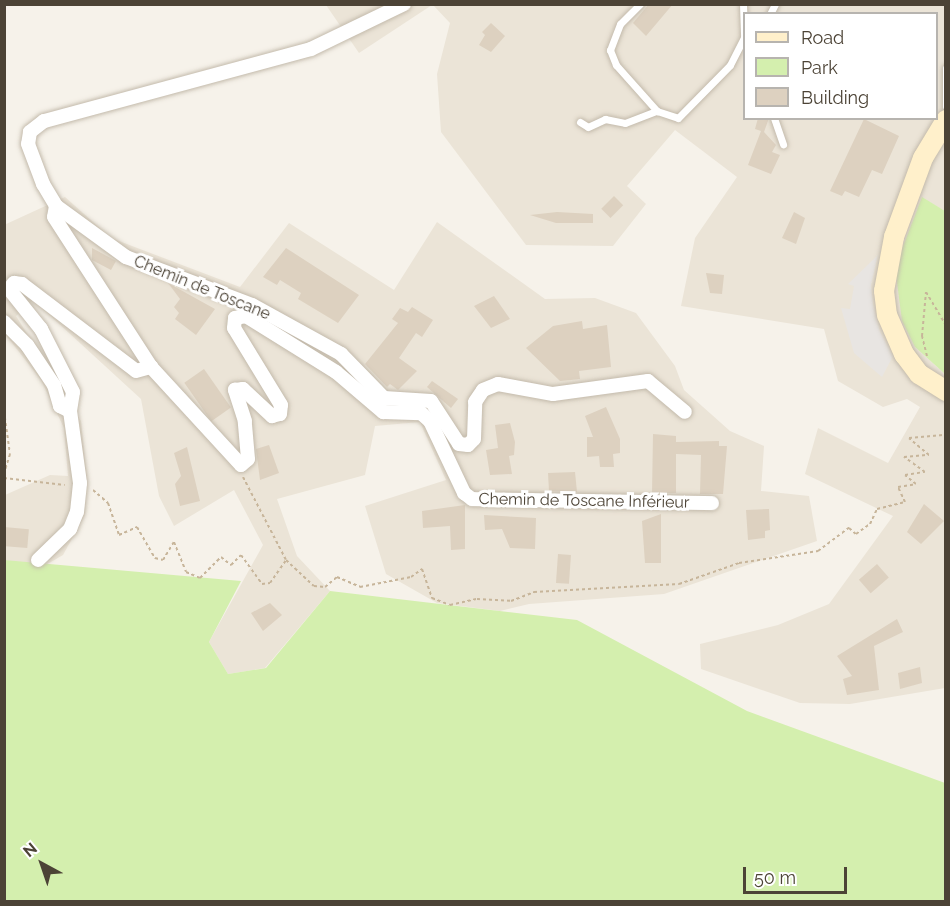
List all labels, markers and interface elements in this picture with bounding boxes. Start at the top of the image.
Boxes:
legend [743,12,938,120]
text: Road [801,27,844,48]
text: Park [801,57,838,78]
text: Building [801,87,869,108]
street label: Chemin de Toscane [131,252,273,324]
street label: Chemin de Toscane Inférieur [478,490,690,512]
north arrow [12,834,72,894]
text: N [19,839,41,861]
scale bar [746,855,850,893]
text: 50 m [754,867,796,888]

